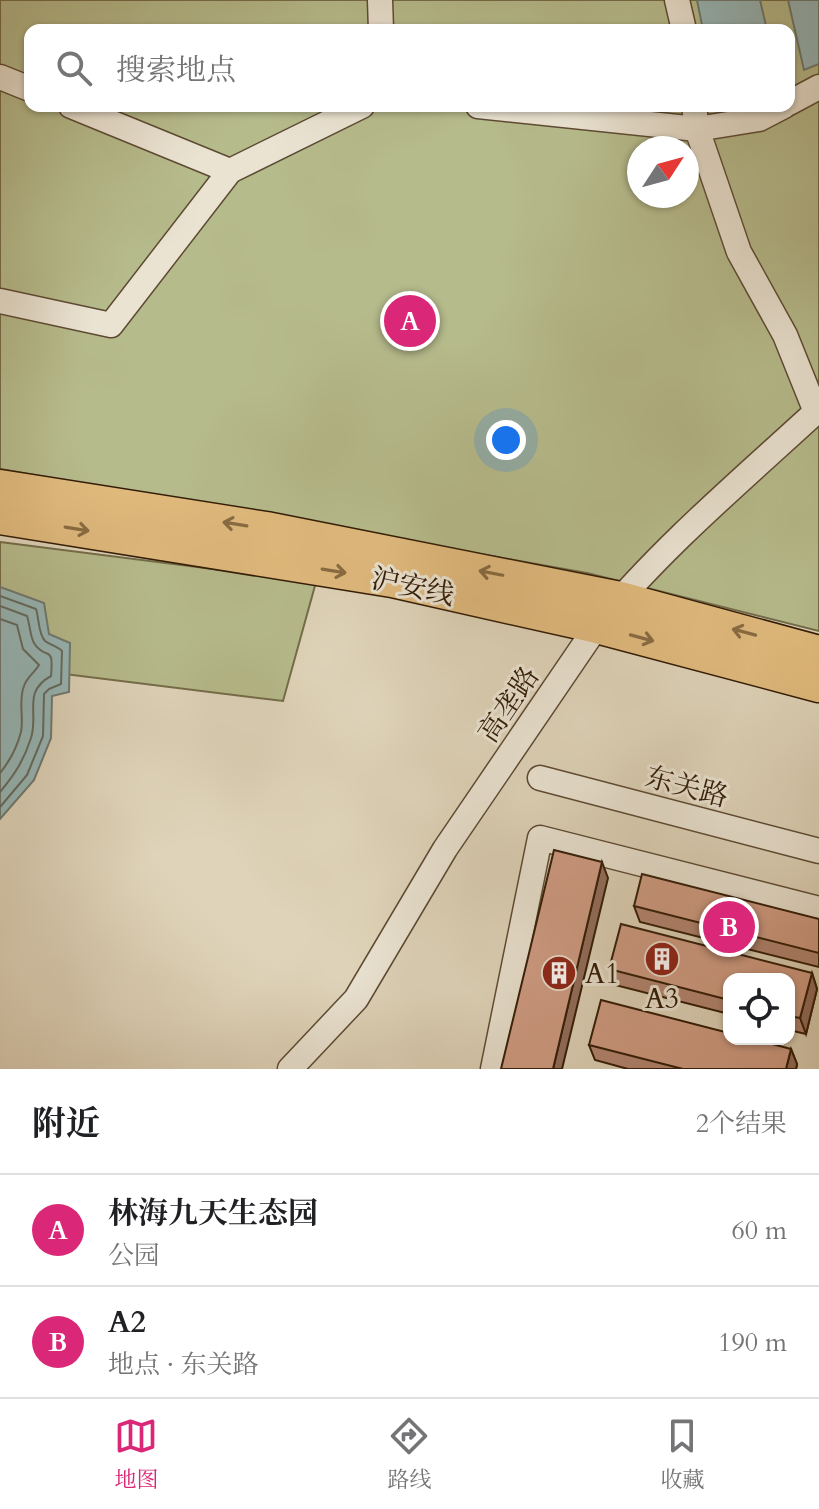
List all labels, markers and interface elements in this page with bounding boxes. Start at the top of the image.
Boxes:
search box [24,24,795,112]
icon: search [52,46,96,90]
text: 搜索地点 [116,50,236,91]
north arrow [627,136,699,208]
pin: A [384,291,436,351]
your location [486,420,526,460]
one-way arrow [223,516,249,531]
one-way arrow [64,522,89,537]
street label: 沪安线 [368,560,458,614]
one-way arrow [321,564,346,579]
one-way arrow [478,565,504,580]
one-way arrow [731,624,757,639]
one-way arrow [629,631,655,646]
street label: 高垄路 [470,659,548,750]
street label: 东关路 [641,758,732,816]
pin: B [703,897,755,957]
building icon: A3 [643,940,681,978]
building icon: A1 [540,954,578,992]
place label: A1 [585,955,619,993]
map controls [723,973,795,1045]
button: locate [723,973,795,1045]
place label: A3 [645,980,679,1018]
text: 附近 [32,1101,100,1147]
text: 2个结果 [696,1106,787,1141]
text: 林海九天生态园 [108,1193,318,1234]
text: A [48,1213,68,1248]
text: 60 m [731,1213,787,1248]
text: 公园 [108,1238,160,1273]
text: A2 [108,1302,146,1343]
text: B [49,1325,67,1360]
text: 190 m [718,1325,787,1360]
text: 地点 · 东关路 [108,1347,259,1382]
tab: 地图 [114,1414,159,1495]
tab: 路线 [387,1414,432,1495]
tab: 收藏 [660,1414,705,1495]

